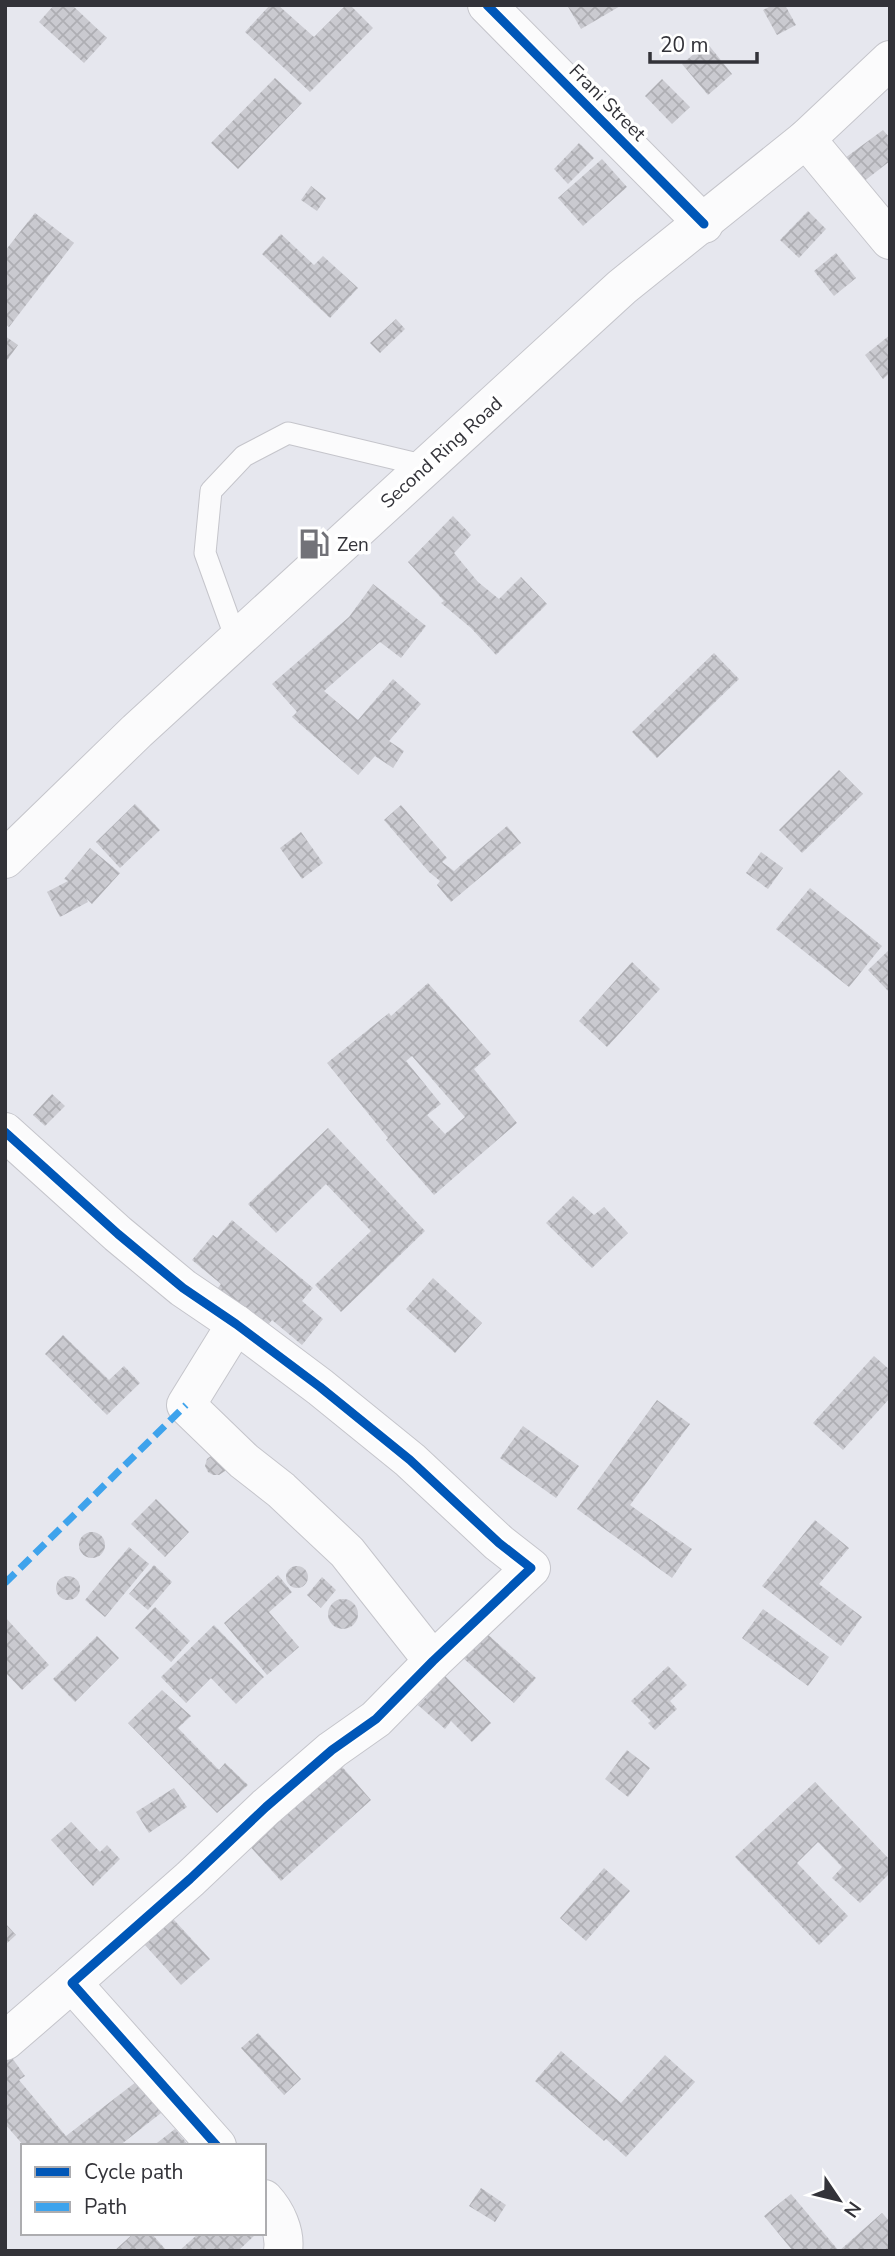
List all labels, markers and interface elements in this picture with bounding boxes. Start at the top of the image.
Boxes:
scale bar [650,21,757,65]
text: 20 m [660,31,709,59]
street label: Frani Street [563,59,652,147]
street label: Second Ring Road [375,391,508,515]
fuel station icon: Zen [297,527,331,561]
place label: Zen [337,532,369,558]
legend [21,2144,266,2235]
text: Cycle path [84,2158,183,2186]
north arrow [804,2165,874,2235]
text: Path [84,2193,127,2221]
text: N [837,2196,867,2222]

